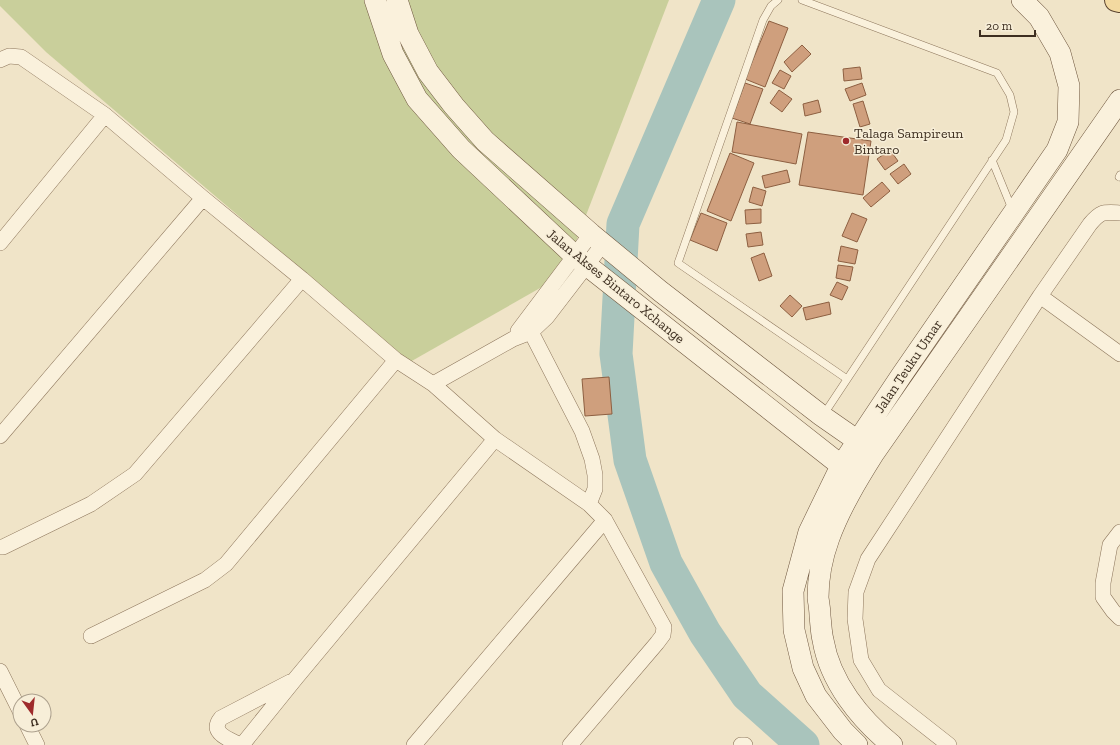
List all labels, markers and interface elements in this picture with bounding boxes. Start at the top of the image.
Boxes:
scale bar [980,12,1035,38]
text: 20 m [986,19,1013,33]
place label: Talaga Sampireun Bintaro [854,125,963,158]
marker: Talaga Sampireun Bintaro [841,136,851,146]
street label: Jalan Akses Bintaro Xchange [543,225,688,348]
street label: Jalan Teuku Umar [871,316,946,416]
north arrow [12,693,52,733]
text: U [29,715,40,730]

